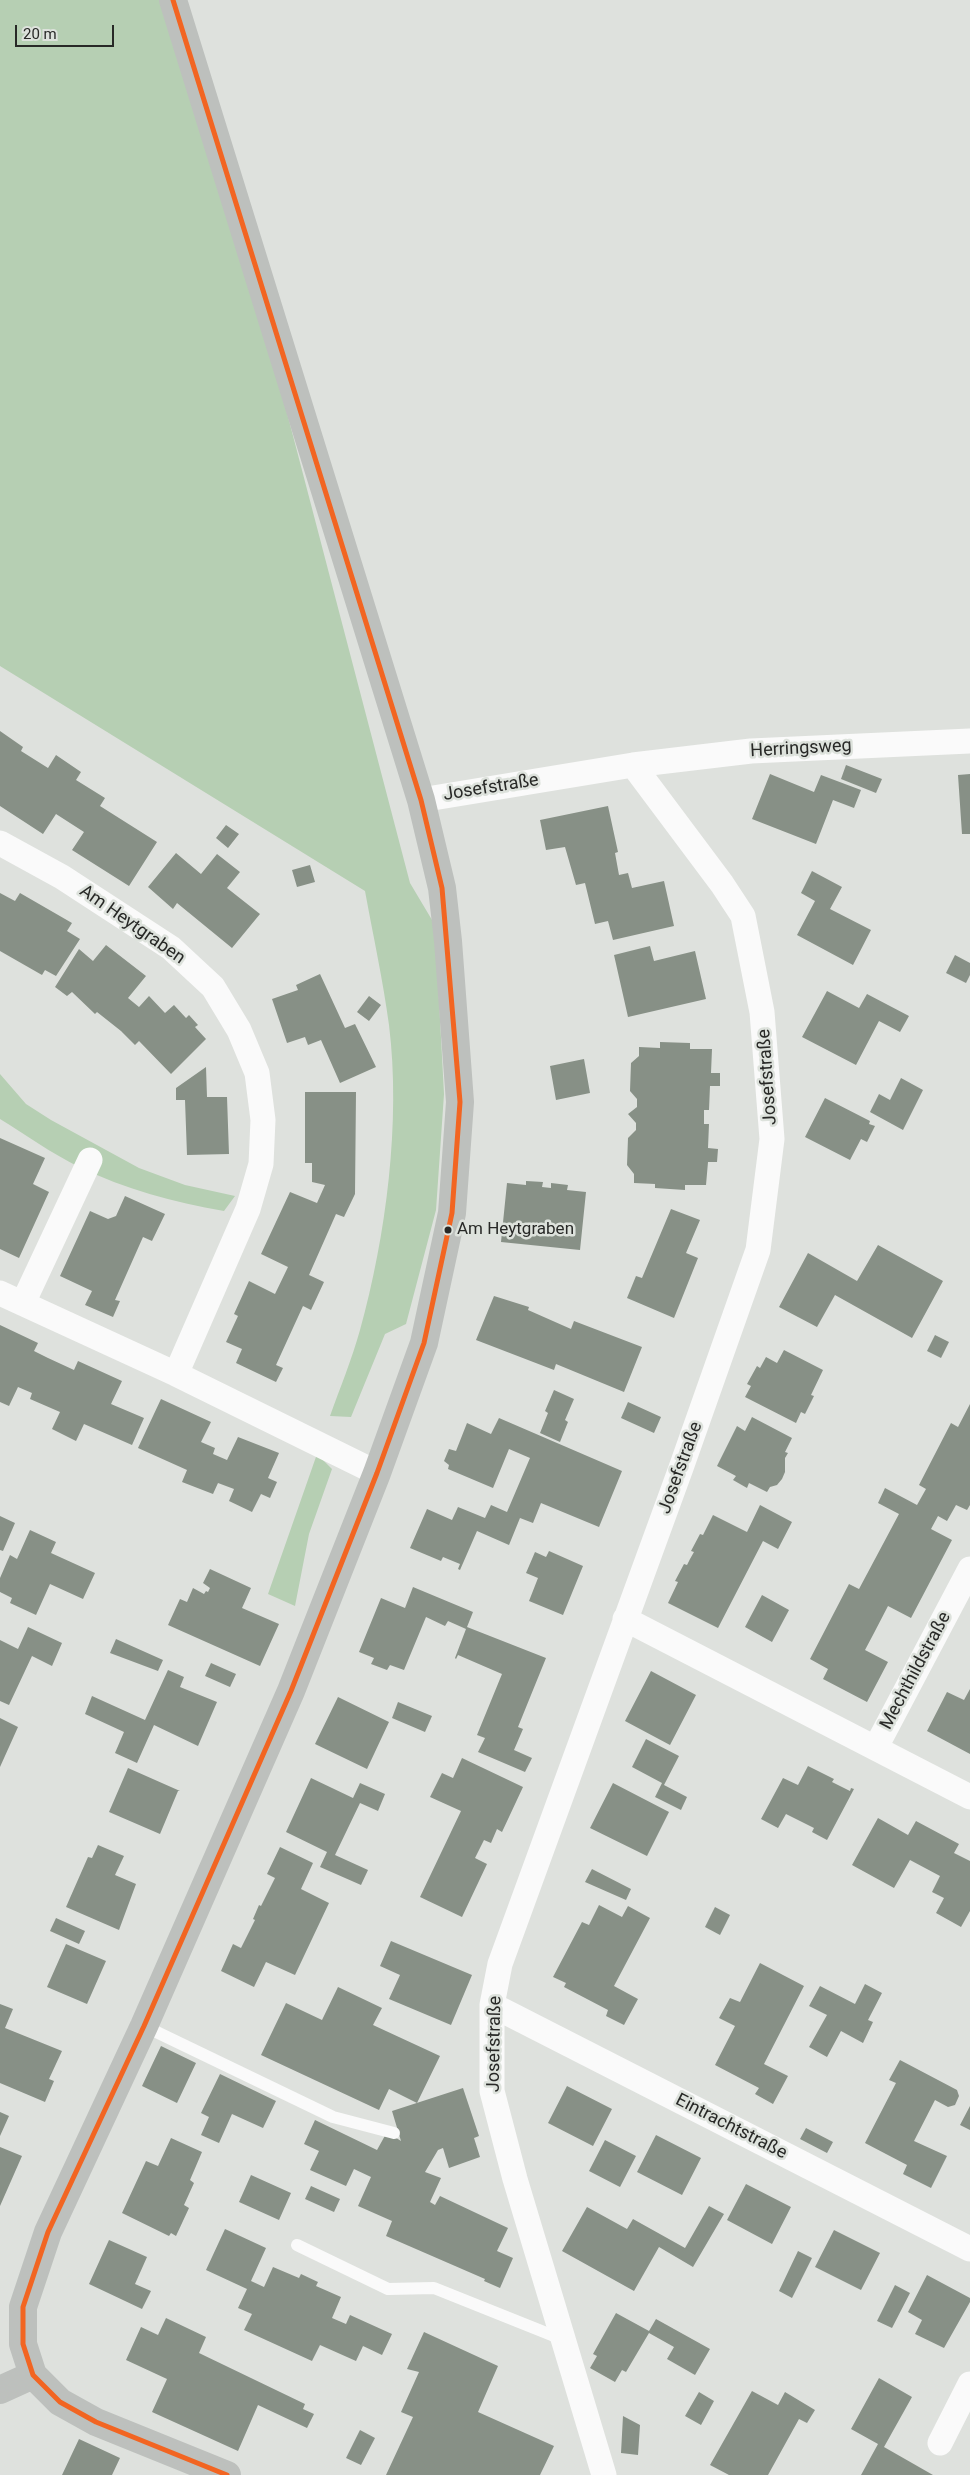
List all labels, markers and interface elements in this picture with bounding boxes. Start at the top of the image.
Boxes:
scale bar [18,15,116,47]
text: 20 m [23,25,57,43]
street label: Herringsweg [750,736,852,762]
street label: Josefstraße [442,770,540,806]
street label: Am Heytgraben [75,881,189,969]
street label: Josefstraße [754,1028,782,1126]
place label: Am Heytgraben [457,1220,574,1240]
marker: Am Heytgraben [443,1225,453,1235]
street label: Josefstraße [654,1419,708,1517]
street label: Mechthildstraße [876,1608,956,1734]
street label: Josefstraße [483,1996,507,2092]
street label: Eintrachtstraße [672,2090,790,2164]

